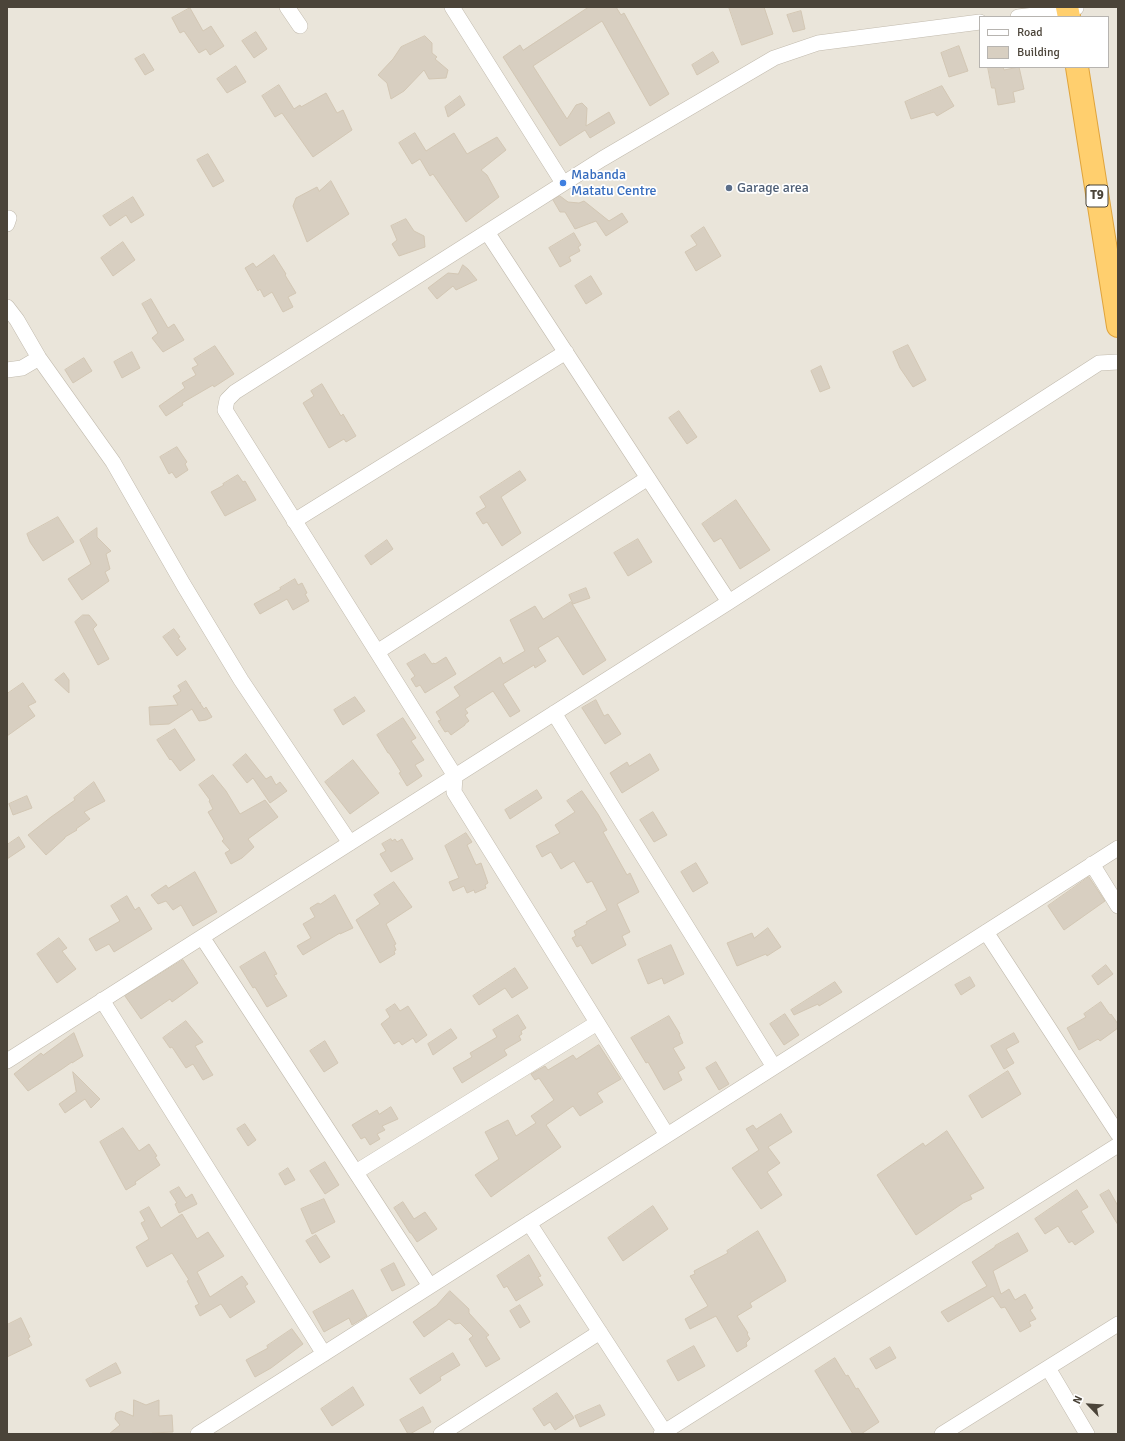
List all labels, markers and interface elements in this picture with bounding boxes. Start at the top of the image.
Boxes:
legend [979,16,1109,68]
text: Road [1017,25,1043,40]
text: Building [1017,45,1060,60]
place label: Mabanda Matatu Centre [571,167,657,200]
marker: Mabanda Matatu Centre [558,178,568,188]
place label: Garage area [737,180,809,196]
marker: Garage area [724,183,734,193]
road number: T9 [1086,185,1108,207]
north arrow [1069,1385,1109,1425]
text: N [1070,1394,1085,1406]

